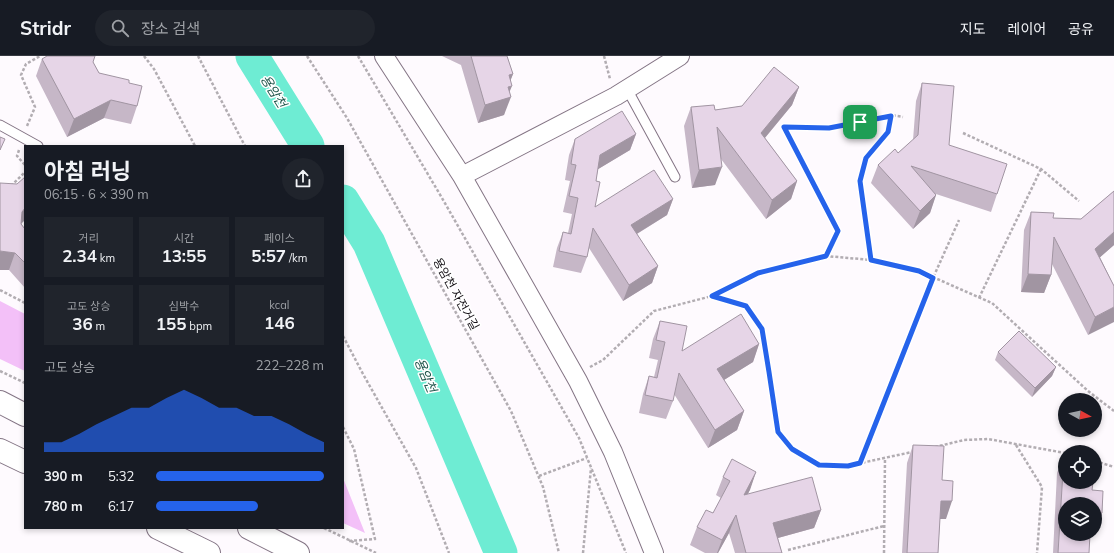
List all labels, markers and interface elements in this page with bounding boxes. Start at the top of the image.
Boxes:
search box [95,10,375,46]
text: Stridr [20,16,71,40]
icon: search [109,17,131,39]
text: 장소 검색 [141,19,200,38]
text: 지도 [960,20,986,38]
text: 레이어 [1008,20,1046,38]
text: 공유 [1068,20,1094,38]
water label: 용암천 [258,72,291,111]
pin [843,105,877,139]
icon: arrive [849,111,871,133]
text: 아침 러닝 [44,157,131,185]
button: share [282,158,324,200]
text: 06:15 · 6 × 390 m [44,186,149,202]
text: 거리 [79,231,99,245]
text: 시간 [174,231,194,245]
text: 페이스 [264,231,295,245]
text: 2.34 [62,245,97,266]
text: 13:55 [161,245,207,266]
text: 5:57 [251,245,286,266]
text: km [97,251,115,265]
text: /km [286,251,307,265]
street label: 용암천 자전거길 [430,255,482,333]
text: kcal [269,298,289,312]
text: 고도 상승 [67,299,110,313]
text: 심박수 [169,299,199,313]
text: 146 [264,312,295,333]
text: 36 [72,313,93,334]
text: 155 [156,313,186,334]
text: m [93,319,105,333]
text: bpm [186,319,212,333]
water label: 용암천 [412,355,441,396]
text: 222–228 m [256,357,324,373]
text: 고도 상승 [44,359,95,375]
north arrow [1058,393,1102,437]
map controls [1058,393,1102,541]
button: locate [1058,445,1102,489]
text: 390 m [44,468,83,484]
text: 5:32 [108,468,134,484]
button: layers [1058,497,1102,541]
text: 780 m [44,498,83,514]
text: 6:17 [108,498,134,514]

